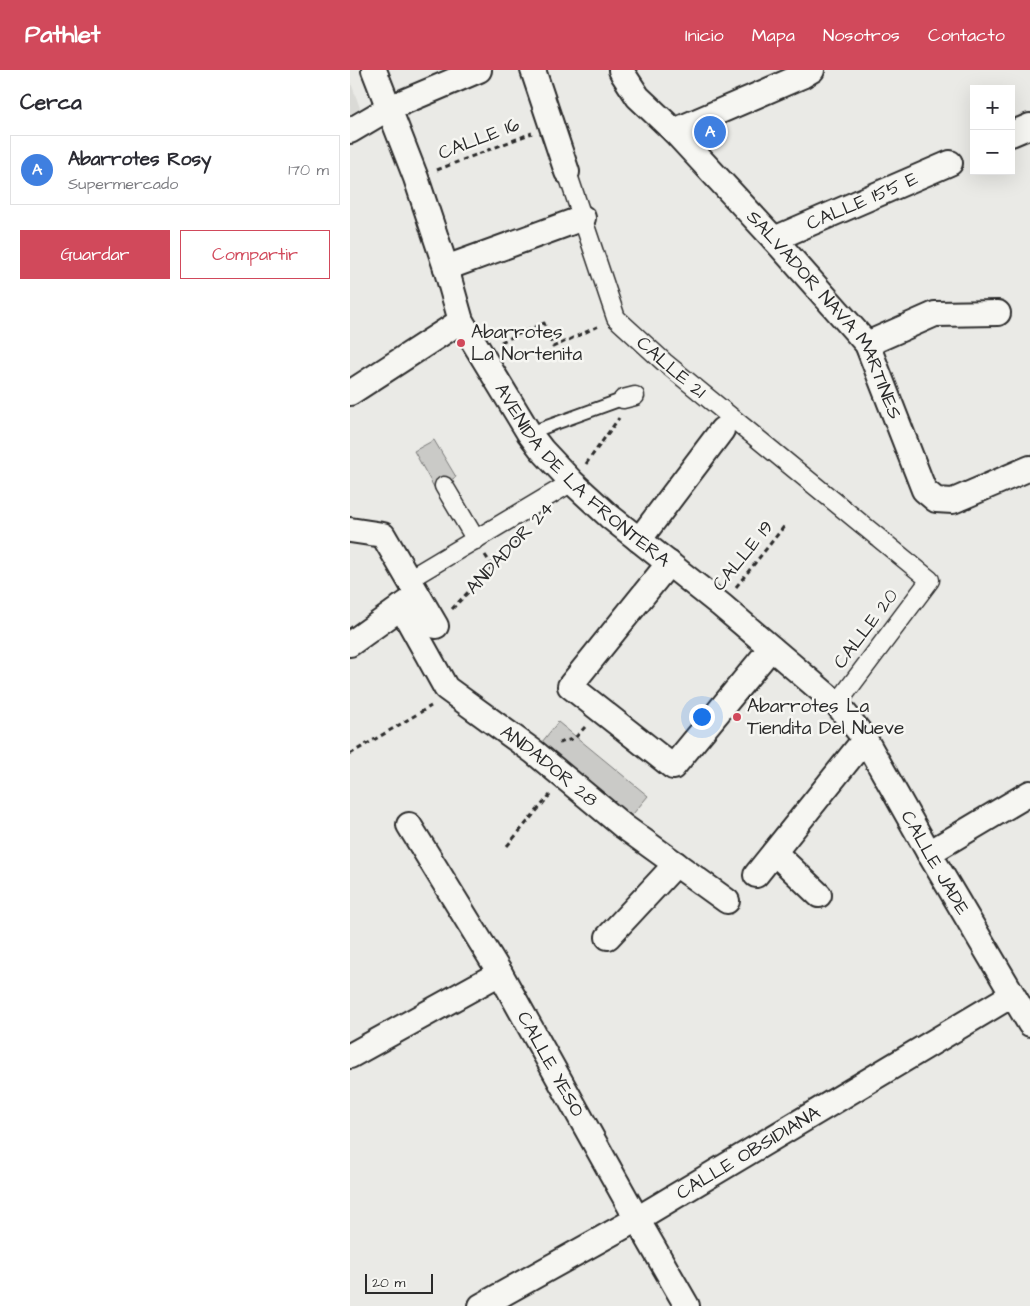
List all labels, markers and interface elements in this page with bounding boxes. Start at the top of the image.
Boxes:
text: Pathlet [25,18,101,52]
text: Inicio [685,23,724,48]
text: Mapa [752,23,795,48]
text: Nosotros [823,23,900,48]
text: Contacto [928,23,1005,48]
map controls [970,85,1015,175]
button: + [970,85,1015,130]
text: Cerca [20,88,82,117]
street label: CALLE 16 [434,111,524,167]
pin: A [694,113,726,151]
button: − [970,130,1015,175]
text: Abarrotes Rosy [68,146,211,173]
text: A [32,159,42,181]
text: 170 m [288,159,329,181]
street label: CALLE 155 E [802,165,922,237]
text: Supermercado [68,173,178,195]
street label: SALVADOR NAVA MARTINES [740,204,909,423]
button: Guardar [20,230,170,279]
button: Compartir [180,230,330,279]
place label: Abarrotes La Nortenita [471,319,583,368]
street label: CALLE 21 [630,330,712,405]
marker: Abarrotes La Nortenita [455,337,467,349]
street label: AVENIDA DE LA FRONTERA [488,378,676,573]
street label: ANDADOR 24 [460,495,560,601]
street label: CALLE 19 [706,515,780,597]
street label: CALLE 20 [827,583,905,675]
place label: Abarrotes La Tiendita Del Nueve [747,693,904,742]
your location [689,704,715,730]
marker: Abarrotes La Tiendita Del Nueve [731,711,743,723]
street label: ANDADOR 28 [495,718,604,813]
street label: CALLE JADE [894,806,976,920]
street label: CALLE YESO [510,1006,591,1122]
street label: CALLE OBSIDIANA [671,1099,825,1206]
scale bar [365,1271,432,1294]
text: 20 m [372,1273,405,1293]

